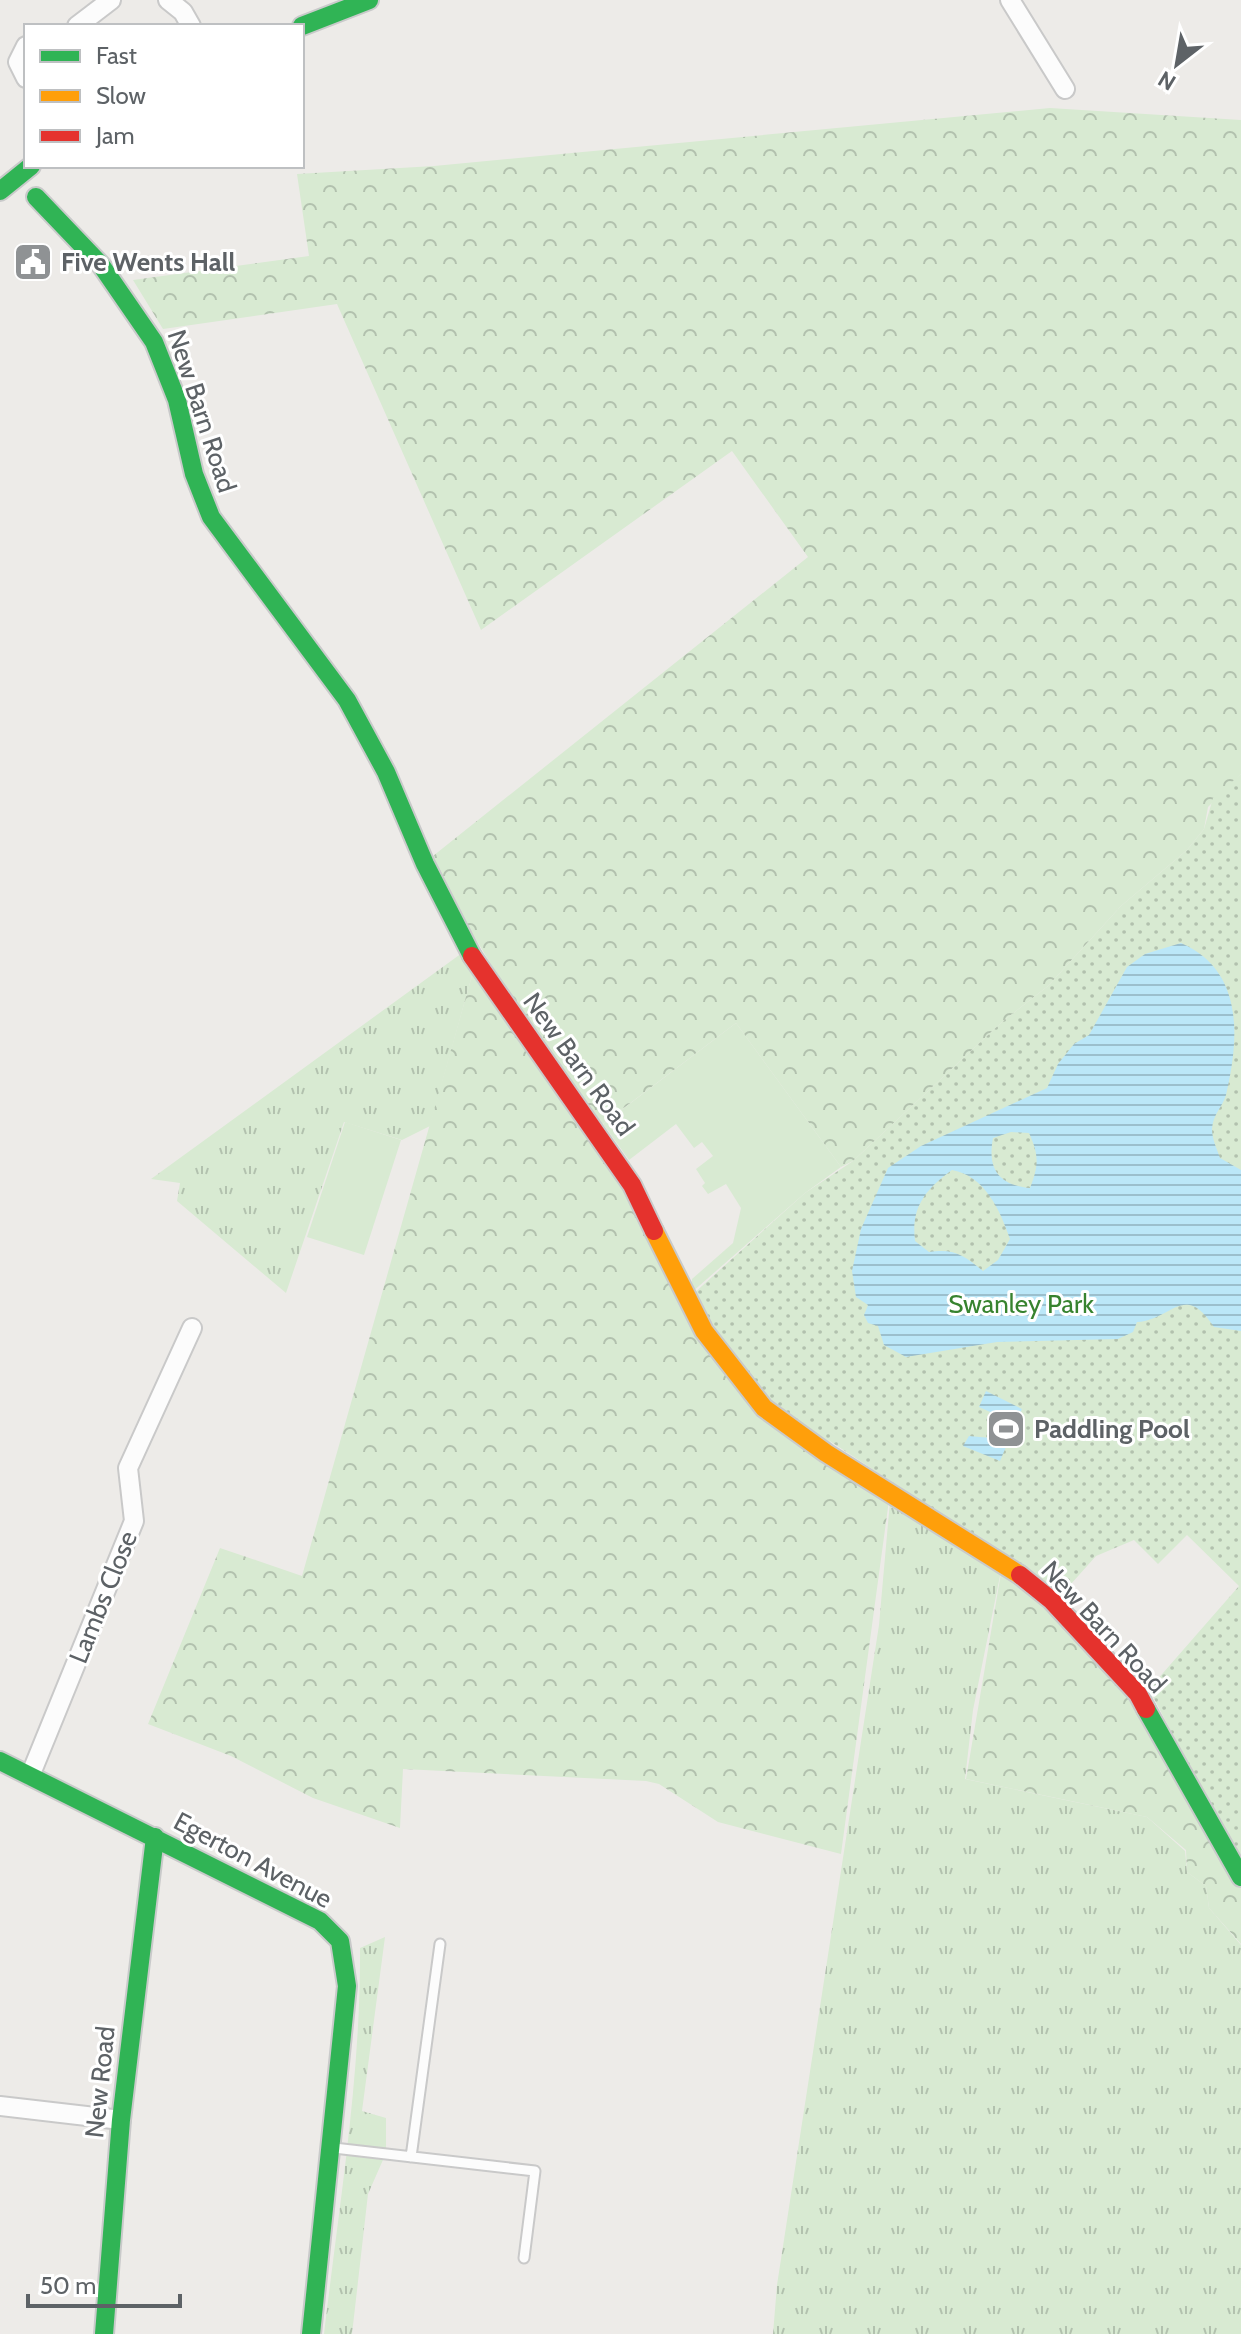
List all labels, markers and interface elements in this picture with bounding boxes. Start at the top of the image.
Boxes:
legend [24,24,304,168]
north arrow [1137,24,1217,104]
text: Fast [96,41,137,70]
text: N [1153,65,1181,96]
text: Slow [96,81,146,110]
text: Jam [95,121,134,150]
public building icon: Five Wents Hall [12,241,54,283]
place label: Five Wents Hall [61,246,236,278]
street label: New Barn Road [161,326,243,496]
street label: New Barn Road [516,986,642,1142]
park label: Swanley Park [948,1288,1094,1320]
sports icon: Paddling Pool [985,1408,1027,1450]
place label: Paddling Pool [1034,1413,1190,1445]
street label: Lambs Close [62,1526,144,1668]
street label: New Barn Road [1035,1554,1173,1700]
street label: Egerton Avenue [169,1805,337,1915]
street label: New Road [78,2024,122,2140]
scale bar [28,2258,180,2308]
text: 50 m [40,2271,96,2300]

